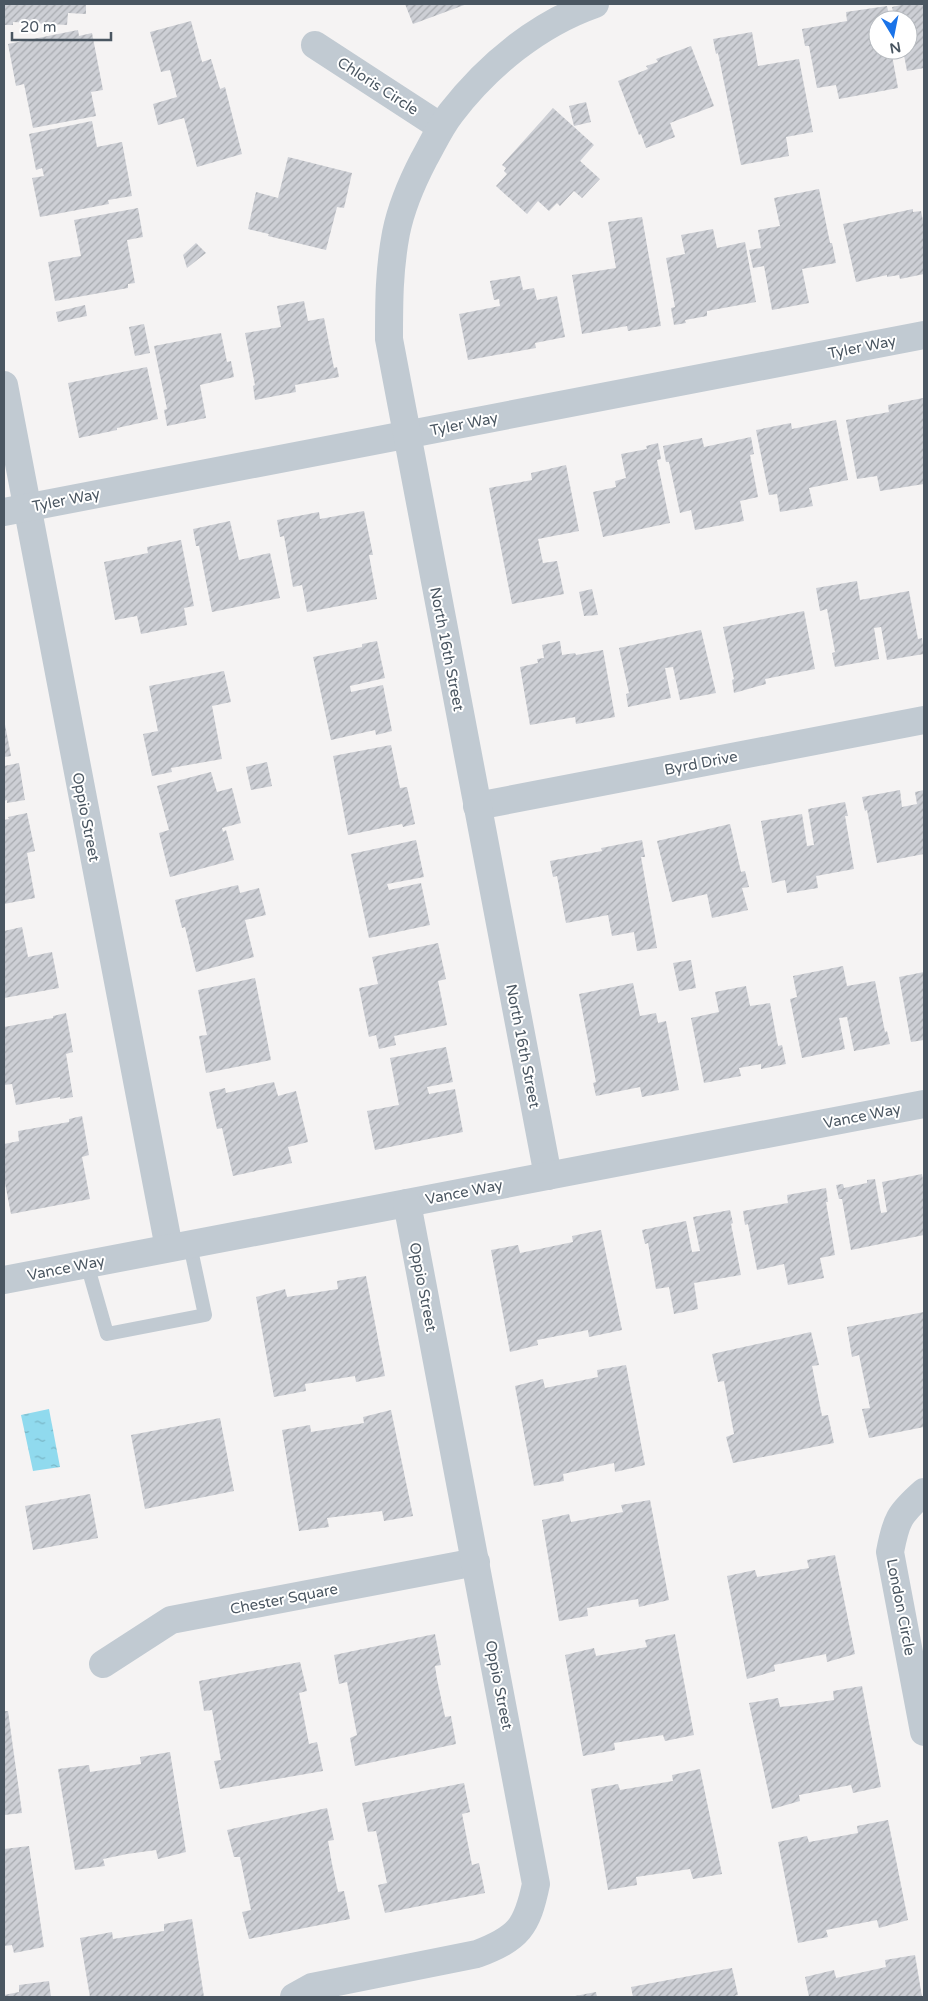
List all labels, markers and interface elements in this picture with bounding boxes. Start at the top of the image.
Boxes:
scale bar [12,10,111,42]
north arrow [868,10,918,60]
text: 20 m [20,18,57,36]
text: N [888,38,902,57]
street label: Chloris Circle [334,53,422,119]
street label: Tyler Way [826,332,898,362]
street label: Tyler Way [428,409,500,439]
street label: Tyler Way [30,485,102,515]
street label: North 16th Street [426,585,468,713]
street label: Byrd Drive [663,747,739,779]
street label: Oppio Street [69,771,104,863]
street label: North 16th Street [502,982,544,1110]
street label: Vance Way [822,1100,902,1132]
street label: Vance Way [424,1176,504,1208]
street label: Oppio Street [406,1241,441,1333]
street label: Vance Way [26,1252,106,1284]
street label: London Circle [883,1557,919,1657]
street label: Chester Square [229,1580,339,1618]
street label: Oppio Street [482,1639,517,1731]

